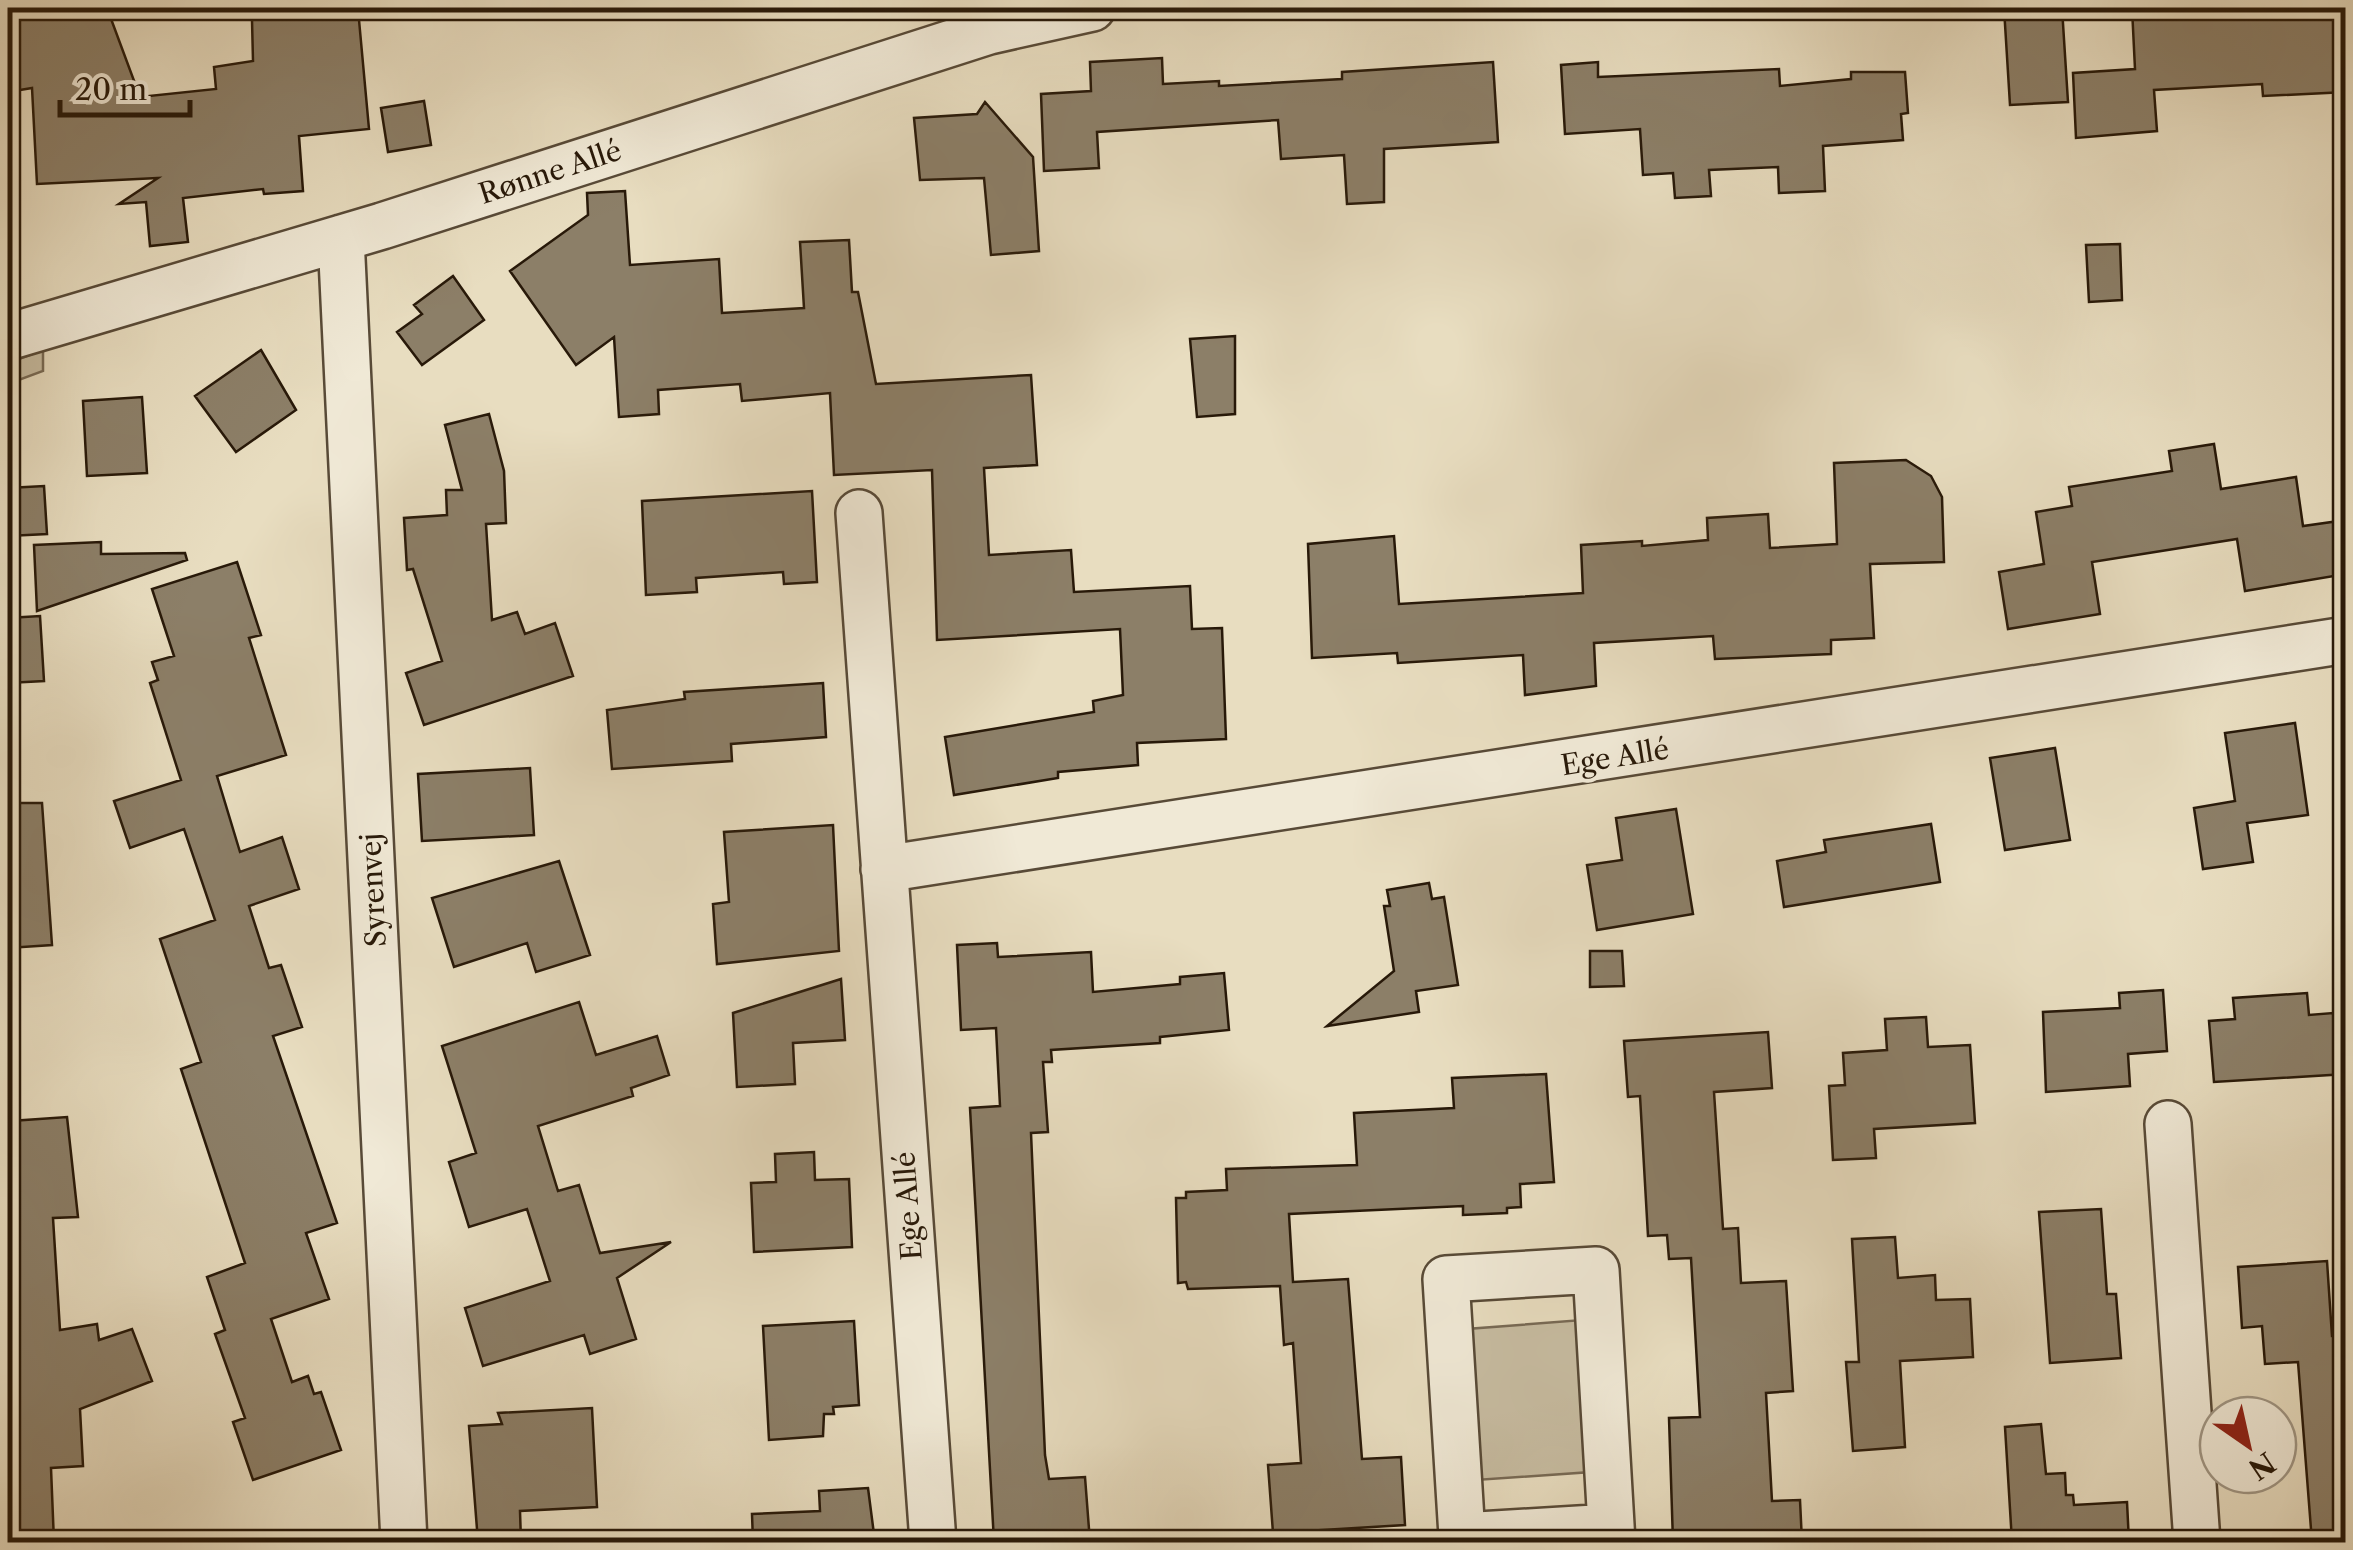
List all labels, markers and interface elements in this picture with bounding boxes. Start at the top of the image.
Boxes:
scale bar [60,55,190,117]
text: 20 m [75,71,147,108]
street label: Rønne Allé [474,133,626,211]
street label: Ege Allé [1559,732,1671,782]
street label: Syrenvej [353,832,393,948]
street label: Ege Allé [887,1151,929,1261]
north arrow [2198,1395,2298,1495]
text: N [2242,1445,2282,1487]

